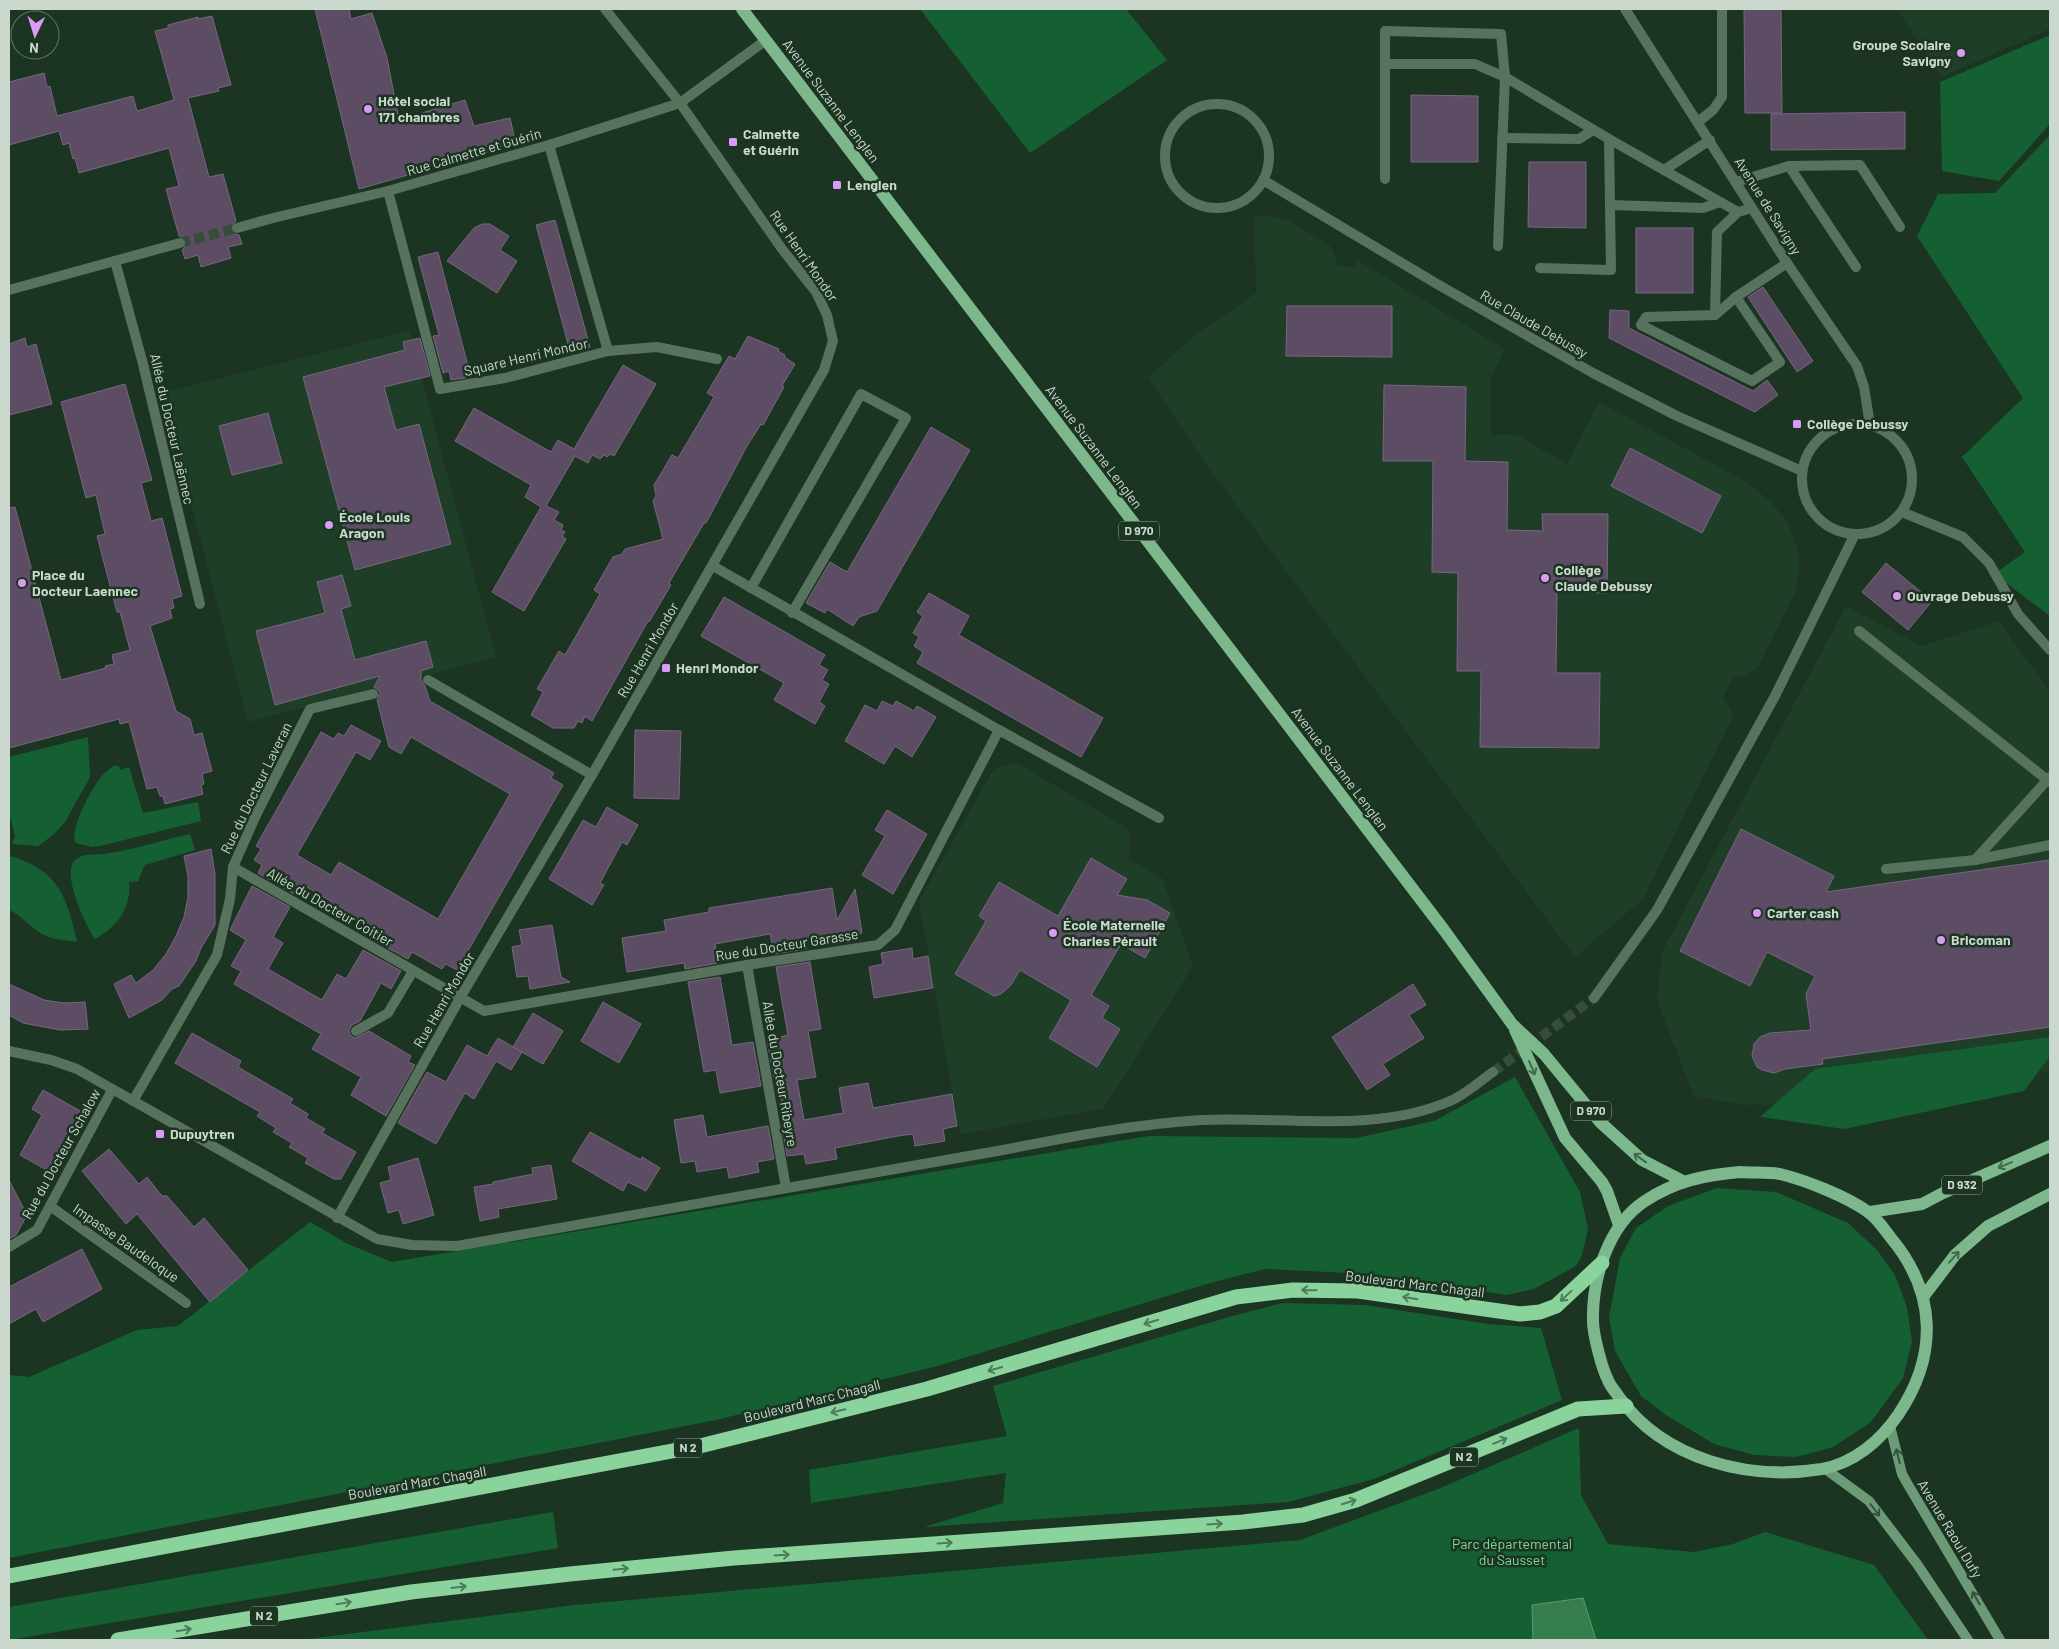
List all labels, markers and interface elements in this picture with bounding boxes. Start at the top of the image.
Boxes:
north arrow [10,10,60,60]
street label: Avenue Suzanne Lenglen [779,36,883,166]
place label: Groupe Scolaire Savigny [1853,36,1951,69]
text: N [29,40,39,57]
marker: Groupe Scolaire Savigny [1955,47,1967,59]
place label: Hôtel social 171 chambres [378,92,460,125]
marker: Hôtel social 171 chambres [362,103,374,115]
street label: Rue Calmette et Guérin [405,124,543,179]
place label: Calmette et Guérin [743,125,800,158]
marker: Calmette et Guérin [727,136,739,148]
street label: Avenue de Savigny [1732,154,1806,258]
place label: Lenglen [847,176,897,193]
marker: Lenglen [831,179,843,191]
street label: Rue Henri Mondor [767,207,842,305]
street label: Rue Claude Debussy [1478,286,1591,361]
street label: Square Henri Mondor [462,334,590,379]
street label: Allée du Docteur Laënnec [147,352,198,506]
street label: Avenue Suzanne Lenglen [1042,382,1146,512]
place label: Collège Debussy [1807,415,1908,432]
marker: Collège Debussy [1791,418,1803,430]
place label: École Louis Aragon [339,508,410,541]
marker: École Louis Aragon [323,519,335,531]
road number: D 970 [1119,522,1159,540]
place label: Collège Claude Debussy [1555,561,1653,594]
place label: Place du Docteur Laennec [32,566,139,599]
marker: Collège Claude Debussy [1539,572,1551,584]
marker: Place du Docteur Laennec [16,577,28,589]
place label: Ouvrage Debussy [1907,587,2014,604]
marker: Ouvrage Debussy [1891,590,1903,602]
street label: Rue Henri Mondor [613,599,682,701]
place label: Henri Mondor [676,659,759,676]
marker: Henri Mondor [660,662,672,674]
street label: Avenue Suzanne Lenglen [1288,704,1392,834]
street label: Rue du Docteur Laveran [216,719,295,856]
street label: Allée du Docteur Coitier [264,863,396,950]
place label: Carter cash [1767,904,1839,921]
marker: Carter cash [1751,907,1763,919]
place label: École Maternelle Charles Pérault [1063,916,1166,949]
street label: Rue du Docteur Garasse [714,925,859,964]
marker: École Maternelle Charles Pérault [1047,927,1059,939]
place label: Bricoman [1951,931,2011,948]
marker: Bricoman [1935,934,1947,946]
street label: Rue Henri Mondor [409,949,478,1051]
street label: Allée du Docteur Ribeyre [759,1000,802,1148]
one-way arrow [1528,1060,1538,1075]
street label: Rue du Docteur Schalow [18,1086,103,1222]
road number: D 970 [1571,1102,1611,1120]
place label: Dupuytren [170,1125,235,1142]
marker: Dupuytren [154,1128,166,1140]
one-way arrow [1634,1153,1647,1164]
one-way arrow [1998,1161,2013,1171]
road number: D 932 [1942,1176,1982,1194]
street label: Impasse Baudeloque [70,1200,183,1286]
one-way arrow [1948,1251,1959,1264]
street label: Boulevard Marc Chagall [1345,1267,1486,1300]
one-way arrow [1301,1285,1318,1295]
one-way arrow [1560,1291,1573,1302]
one-way arrow [1402,1293,1418,1303]
one-way arrow [1143,1318,1159,1328]
one-way arrow [988,1365,1004,1375]
street label: Boulevard Marc Chagall [742,1375,882,1426]
one-way arrow [831,1406,847,1416]
one-way arrow [1492,1436,1507,1446]
road number: N 2 [674,1439,702,1458]
road number: N 2 [1450,1448,1478,1466]
one-way arrow [1893,1449,1902,1465]
street label: Boulevard Marc Chagall [346,1462,487,1503]
street label: Avenue Raoul Dufy [1914,1477,1987,1581]
one-way arrow [1341,1496,1357,1506]
one-way arrow [1870,1503,1881,1516]
one-way arrow [1207,1519,1223,1529]
park label: Parc départemental du Sausset [1452,1535,1572,1568]
one-way arrow [936,1538,952,1548]
one-way arrow [774,1550,790,1559]
one-way arrow [612,1564,628,1574]
one-way arrow [451,1582,467,1592]
one-way arrow [1971,1590,1981,1605]
one-way arrow [336,1598,352,1608]
road number: N 2 [250,1606,278,1625]
one-way arrow [175,1624,191,1634]

